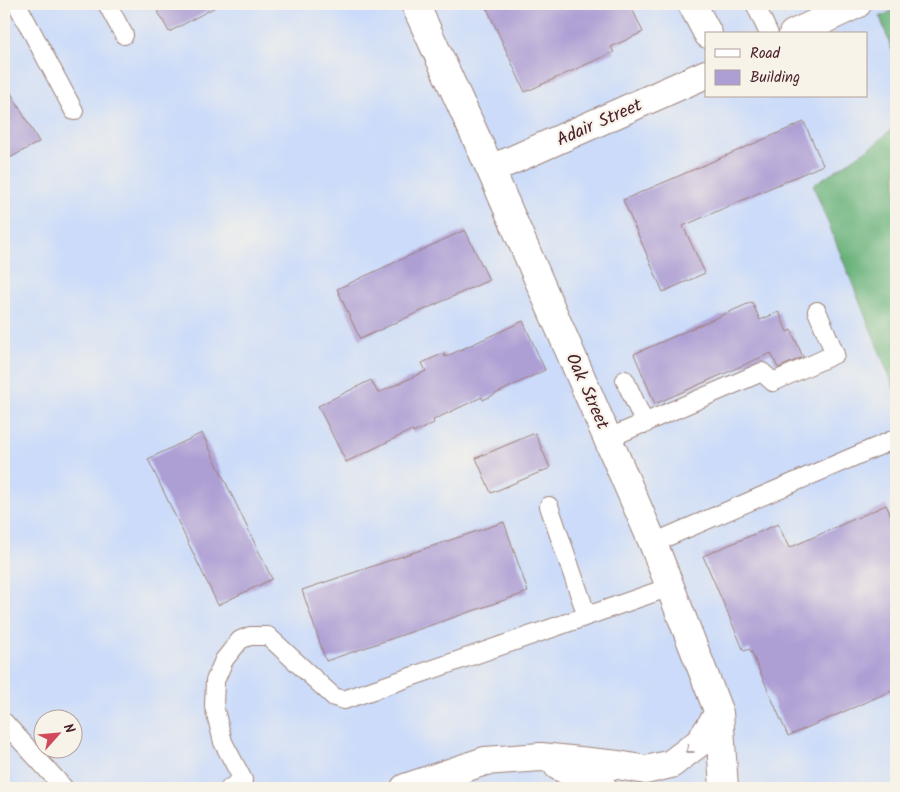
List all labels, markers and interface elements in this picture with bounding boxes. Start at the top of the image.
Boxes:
legend [705,32,868,98]
text: Road [750,42,781,66]
text: Building [750,66,800,90]
street label: Adair Street [552,91,648,155]
street label: Oak Street [557,349,617,435]
north arrow [32,710,82,760]
text: N [57,720,81,738]
one-way arrow [686,745,695,753]

